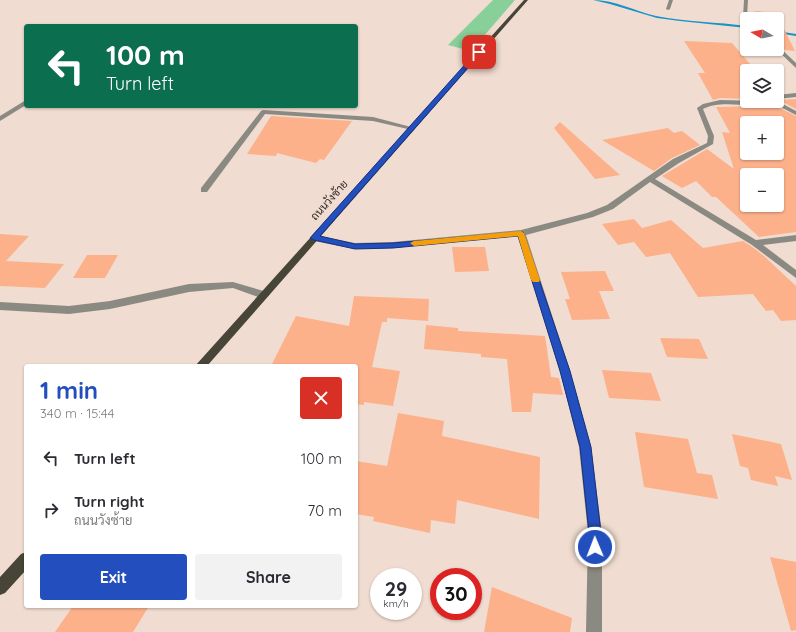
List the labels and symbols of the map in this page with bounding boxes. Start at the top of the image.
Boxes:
north arrow [740,12,784,56]
pin [462,35,496,69]
street label: ถนนวังซ้าย [307,177,351,223]
position arrow [574,526,616,568]
speed limit sign: 30 [430,568,482,620]

